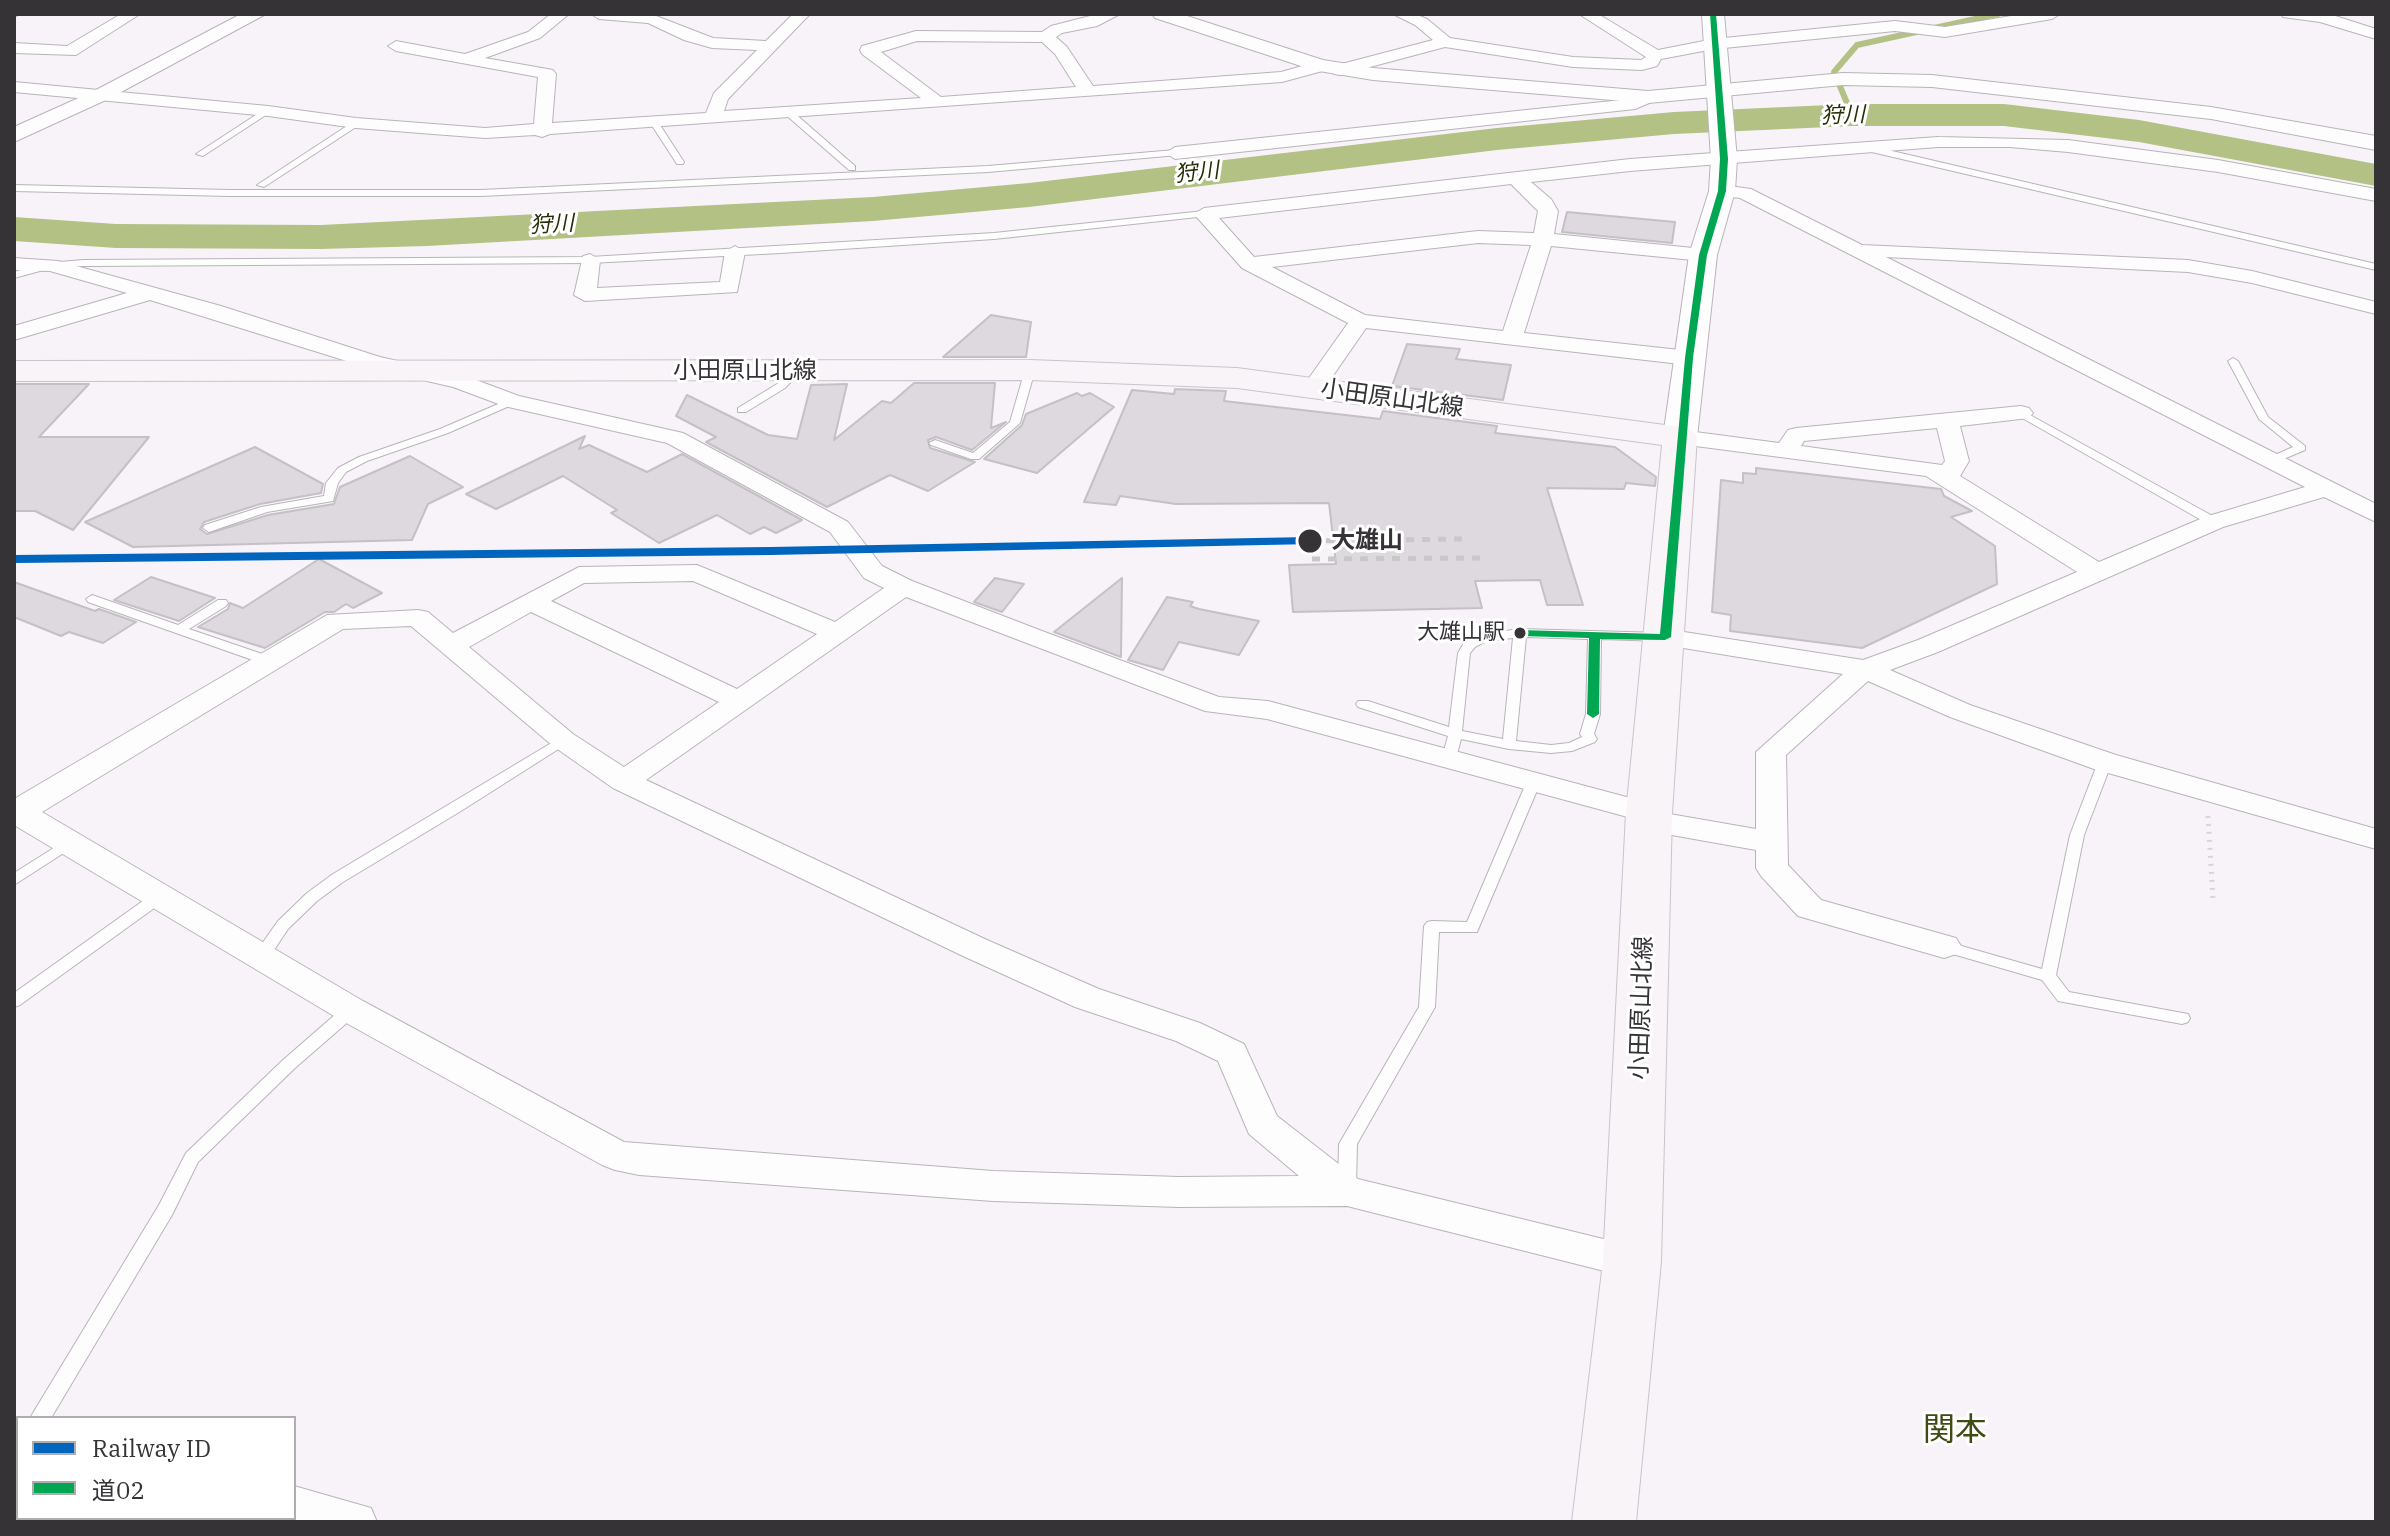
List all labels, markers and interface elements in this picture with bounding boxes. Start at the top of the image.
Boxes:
water label: 狩川 [1821,102,1865,130]
water label: 狩川 [1174,158,1220,188]
water label: 狩川 [529,211,575,239]
street label: 小田原山北線 [673,357,817,385]
street label: 小田原山北線 [1319,375,1465,423]
marker: 大雄山 [1296,527,1324,555]
place label: 大雄山 [1331,527,1403,555]
place label: 大雄山駅 [1417,620,1505,646]
marker: 大雄山駅 [1512,625,1528,641]
street label: 小田原山北線 [1625,936,1659,1080]
district label: 関本 [1923,1412,1987,1450]
legend [16,1416,296,1520]
text: Railway ID [92,1432,211,1464]
text: 道02 [92,1474,145,1506]

